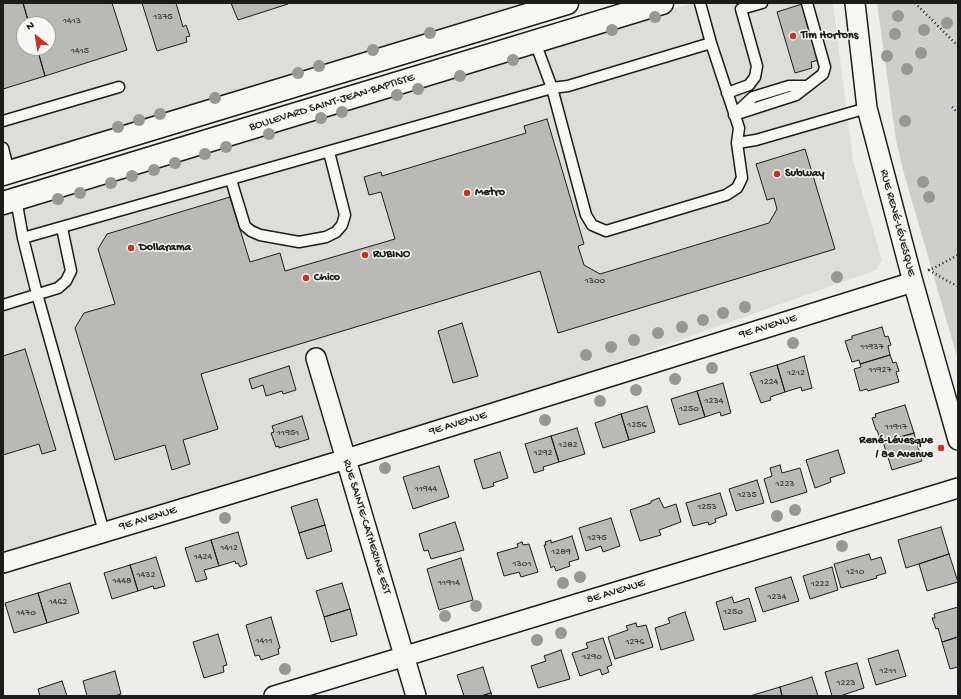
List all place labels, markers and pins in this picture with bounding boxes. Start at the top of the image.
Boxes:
place label: Tim Hortons [801,29,858,43]
marker: Tim Hortons [788,31,798,41]
place label: Subway [785,167,824,181]
marker: Subway [772,169,782,179]
place label: Metro [475,186,505,200]
marker: Metro [462,188,472,198]
place label: Dollarama [139,241,191,255]
marker: Dollarama [126,243,136,253]
place label: RUBINO [373,248,410,262]
marker: RUBINO [360,250,370,260]
place label: Chico [314,271,340,285]
marker: Chico [301,273,311,283]
place label: René-Lévesque / 8e Avenue [859,434,933,462]
marker: René-Lévesque / 8e Avenue [936,443,946,453]

